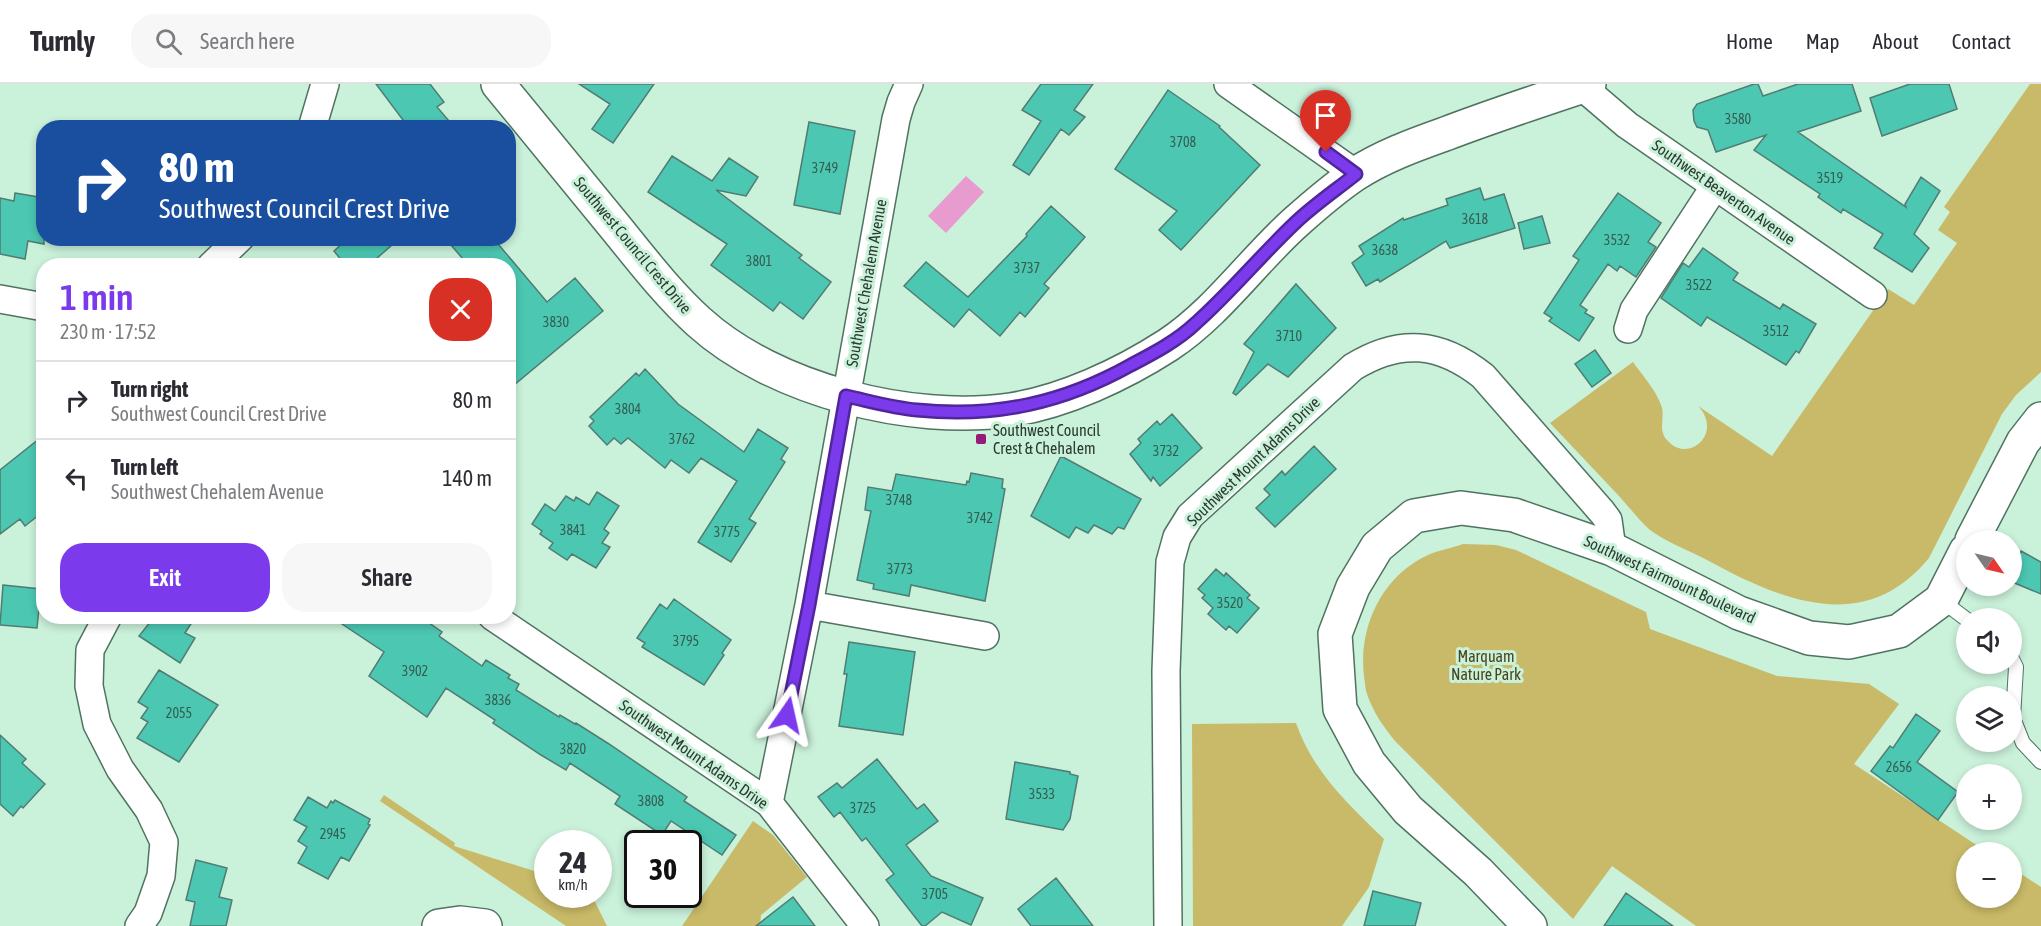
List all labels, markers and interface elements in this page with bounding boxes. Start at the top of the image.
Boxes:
search box [131,14,551,68]
text: Turnly [30,25,95,57]
icon: search [152,25,185,58]
text: Search here [200,28,295,54]
text: Home [1726,29,1773,53]
text: Map [1806,29,1840,53]
text: About [1873,29,1919,53]
text: Contact [1952,29,2011,53]
pin [1300,90,1351,152]
icon: arrive [1309,99,1342,132]
house number: 3580 [1725,111,1752,127]
house number: 3708 [1170,134,1197,150]
street label: Southwest Beaverton Avenue [1649,136,1799,248]
text: 80 m [159,143,234,191]
icon: right [60,144,138,222]
house number: 3749 [812,160,838,176]
house number: 3519 [1817,170,1843,186]
street label: Southwest Council Crest Drive [571,173,695,317]
text: Southwest Council Crest Drive [159,193,450,224]
street label: Southwest Chehalem Avenue [842,198,890,368]
house number: 3618 [1462,211,1489,227]
house number: 3532 [1604,232,1630,248]
house number: 3638 [1372,242,1399,258]
house number: 3801 [746,253,772,269]
house number: 3737 [1014,260,1040,276]
text: 1 min [60,276,134,318]
house number: 3522 [1686,277,1712,293]
button: close [429,278,492,341]
house number: 3830 [543,314,570,330]
text: 230 m · 17:52 [60,320,156,343]
house number: 3512 [1763,323,1789,339]
house number: 3710 [1276,328,1303,344]
text: Turn right [111,376,188,402]
icon: right [60,384,93,417]
text: 80 m [452,387,492,413]
street label: Southwest Mount Adams Drive [1183,393,1323,529]
house number: 3804 [615,401,642,417]
text: Southwest Council Crest Drive [111,402,326,425]
place label: Southwest Council Crest & Chehalem [993,421,1101,457]
house number: 3762 [669,431,695,447]
marker: Southwest Council Crest & Chehalem [974,432,988,446]
house number: 3732 [1153,443,1179,459]
text: Turn left [111,454,178,480]
icon: left [60,462,93,495]
text: 140 m [442,465,492,491]
text: Southwest Chehalem Avenue [111,480,324,503]
house number: 3748 [886,492,913,508]
house number: 3742 [967,510,993,526]
house number: 3841 [560,522,586,538]
house number: 3775 [714,524,740,540]
north arrow [1956,530,2022,596]
map controls [1956,530,2022,908]
street label: Southwest Fairmount Boulevard [1581,531,1759,627]
button: Exit [60,543,270,612]
button: Share [282,543,492,612]
house number: 3773 [887,561,913,577]
house number: 3520 [1217,595,1244,611]
button: sound [1956,608,2022,674]
house number: 3795 [673,633,699,649]
park label: Marquam Nature Park [1451,647,1521,683]
house number: 3902 [402,663,428,679]
position arrow [755,683,819,747]
button: layers [1956,686,2022,752]
house number: 3836 [485,692,512,708]
street label: Southwest Mount Adams Drive [616,696,772,812]
house number: 2055 [166,705,192,721]
house number: 3820 [560,741,587,757]
house number: 2656 [1886,759,1913,775]
button: + [1956,764,2022,830]
house number: 3533 [1029,786,1055,802]
house number: 3808 [638,793,665,809]
house number: 3725 [850,800,876,816]
house number: 2945 [320,826,346,842]
speed limit sign: 30 [624,830,702,908]
button: − [1956,842,2022,908]
text: 24 [559,845,587,879]
text: km/h [558,876,588,893]
house number: 3705 [922,886,948,902]

